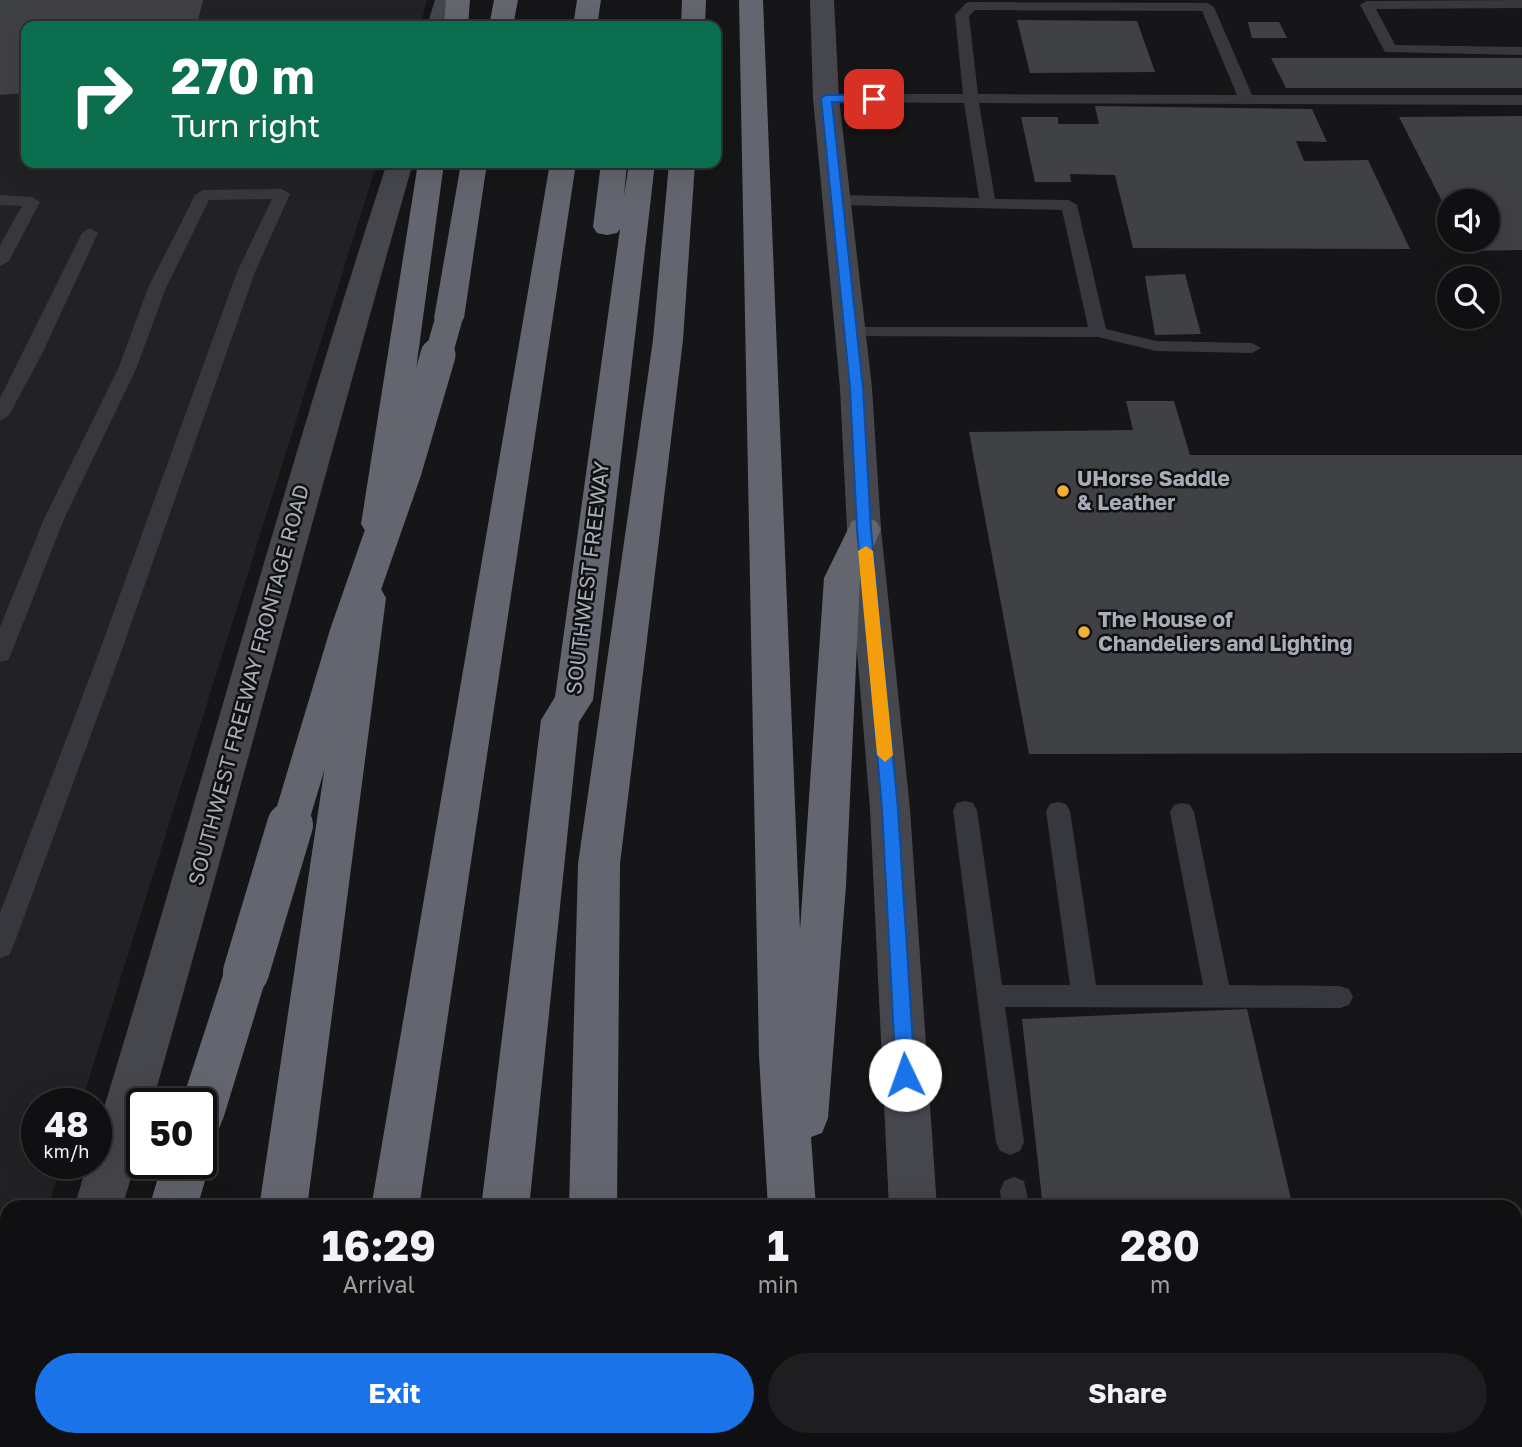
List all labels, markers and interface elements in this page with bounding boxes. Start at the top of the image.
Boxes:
text: 270 m [171,46,315,105]
icon: right [56,49,147,140]
pin [844,69,904,129]
icon: arrive [855,80,893,118]
text: Turn right [171,106,320,144]
map controls [1437,189,1500,329]
button: sound [1437,189,1500,252]
button: search [1437,266,1500,329]
street label: SOUTHWEST FREEWAY [560,459,614,696]
place label: UHorse Saddle & Leather [1077,465,1230,515]
street label: SOUTHWEST FREEWAY FRONTAGE ROAD [182,481,314,888]
marker: UHorse Saddle & Leather [1055,483,1071,499]
place label: The House of Chandeliers and Lighting [1098,606,1352,656]
marker: The House of Chandeliers and Lighting [1076,624,1092,640]
position arrow [868,1038,942,1112]
speed limit sign: 50 [126,1088,217,1179]
text: 48 [44,1103,89,1145]
text: km/h [44,1140,89,1162]
text: 16:29 [322,1220,436,1270]
text: 1 [767,1220,789,1270]
text: 280 [1120,1220,1200,1270]
text: Arrival [343,1270,415,1298]
text: min [758,1270,798,1298]
text: m [1150,1270,1170,1298]
button: Exit [35,1353,754,1433]
button: Share [768,1353,1487,1433]

